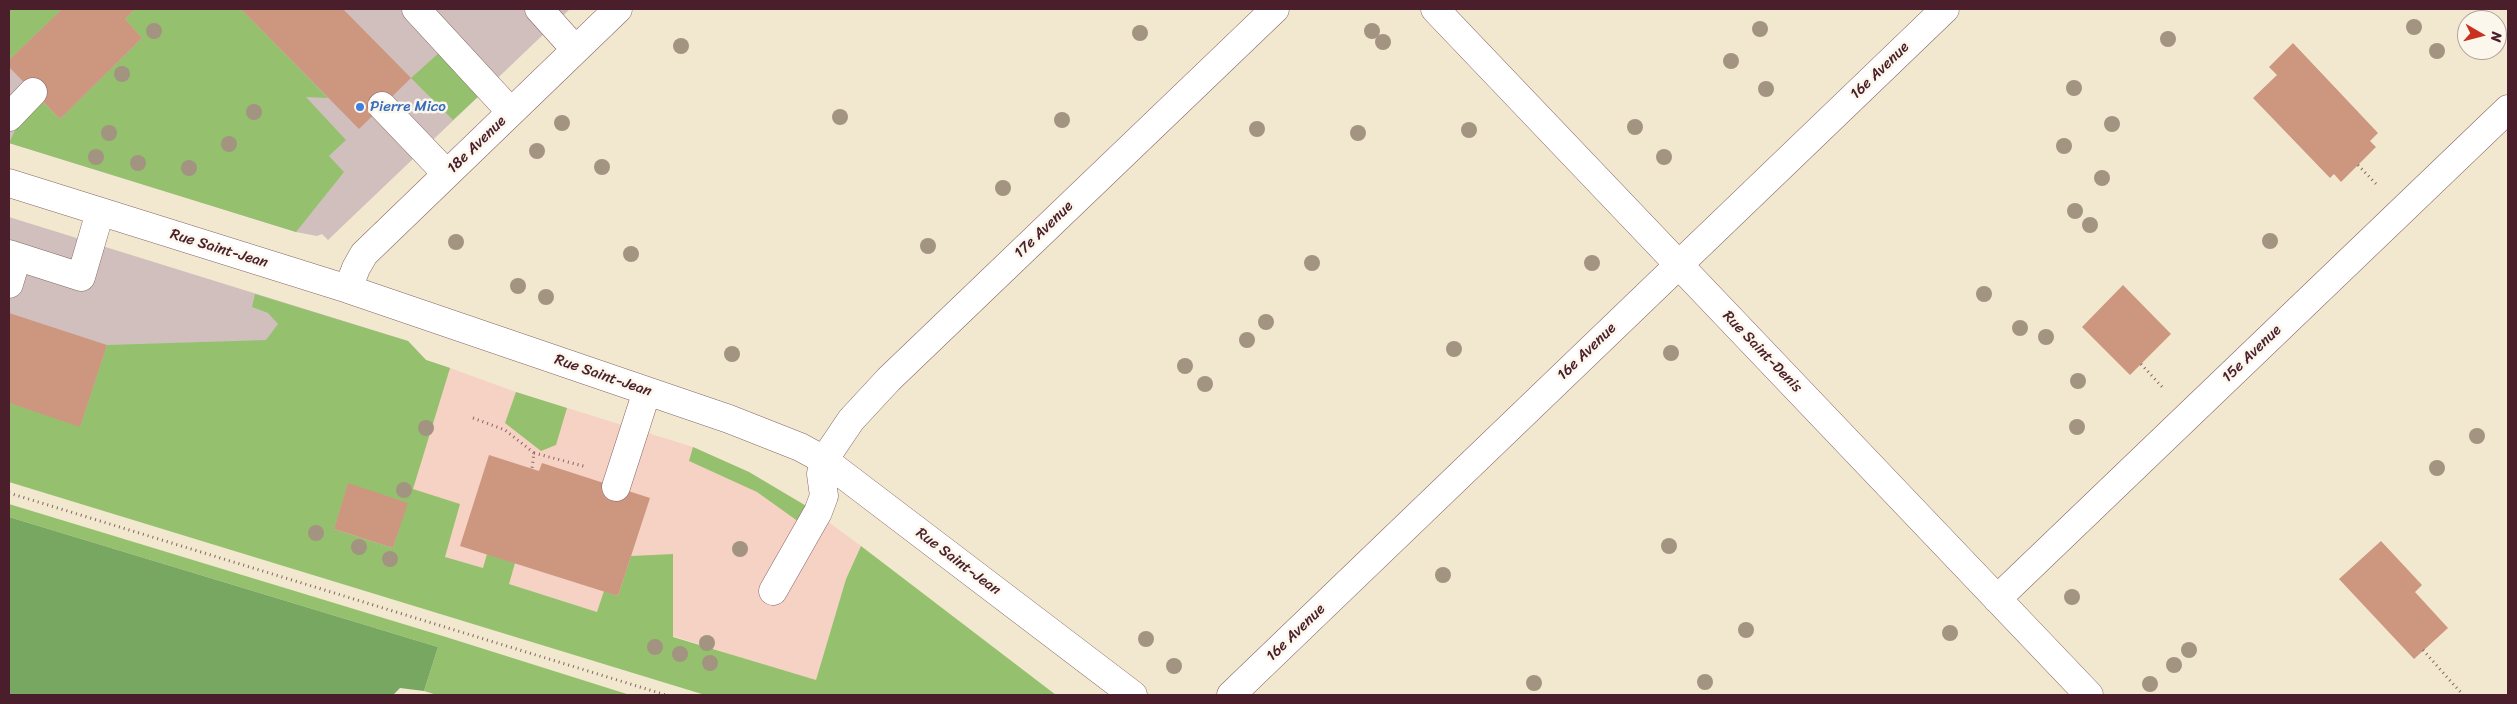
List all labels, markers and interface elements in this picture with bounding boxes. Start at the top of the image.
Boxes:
north arrow [2457,10,2507,60]
text: N [2483,30,2509,44]
street label: 16e Avenue [1847,39,1913,103]
place label: Pierre Mico [370,98,446,116]
marker: Pierre Mico [354,101,366,113]
street label: 18e Avenue [444,112,510,178]
street label: 17e Avenue [1011,198,1077,262]
street label: Rue Saint-Jean [168,226,270,272]
street label: Rue Saint-Denis [1718,307,1806,397]
street label: 16e Avenue [1554,320,1620,384]
street label: 15e Avenue [2219,321,2285,387]
street label: Rue Saint-Jean [552,351,654,401]
street label: Rue Saint-Jean [912,524,1004,600]
street label: 16e Avenue [1263,601,1329,665]

